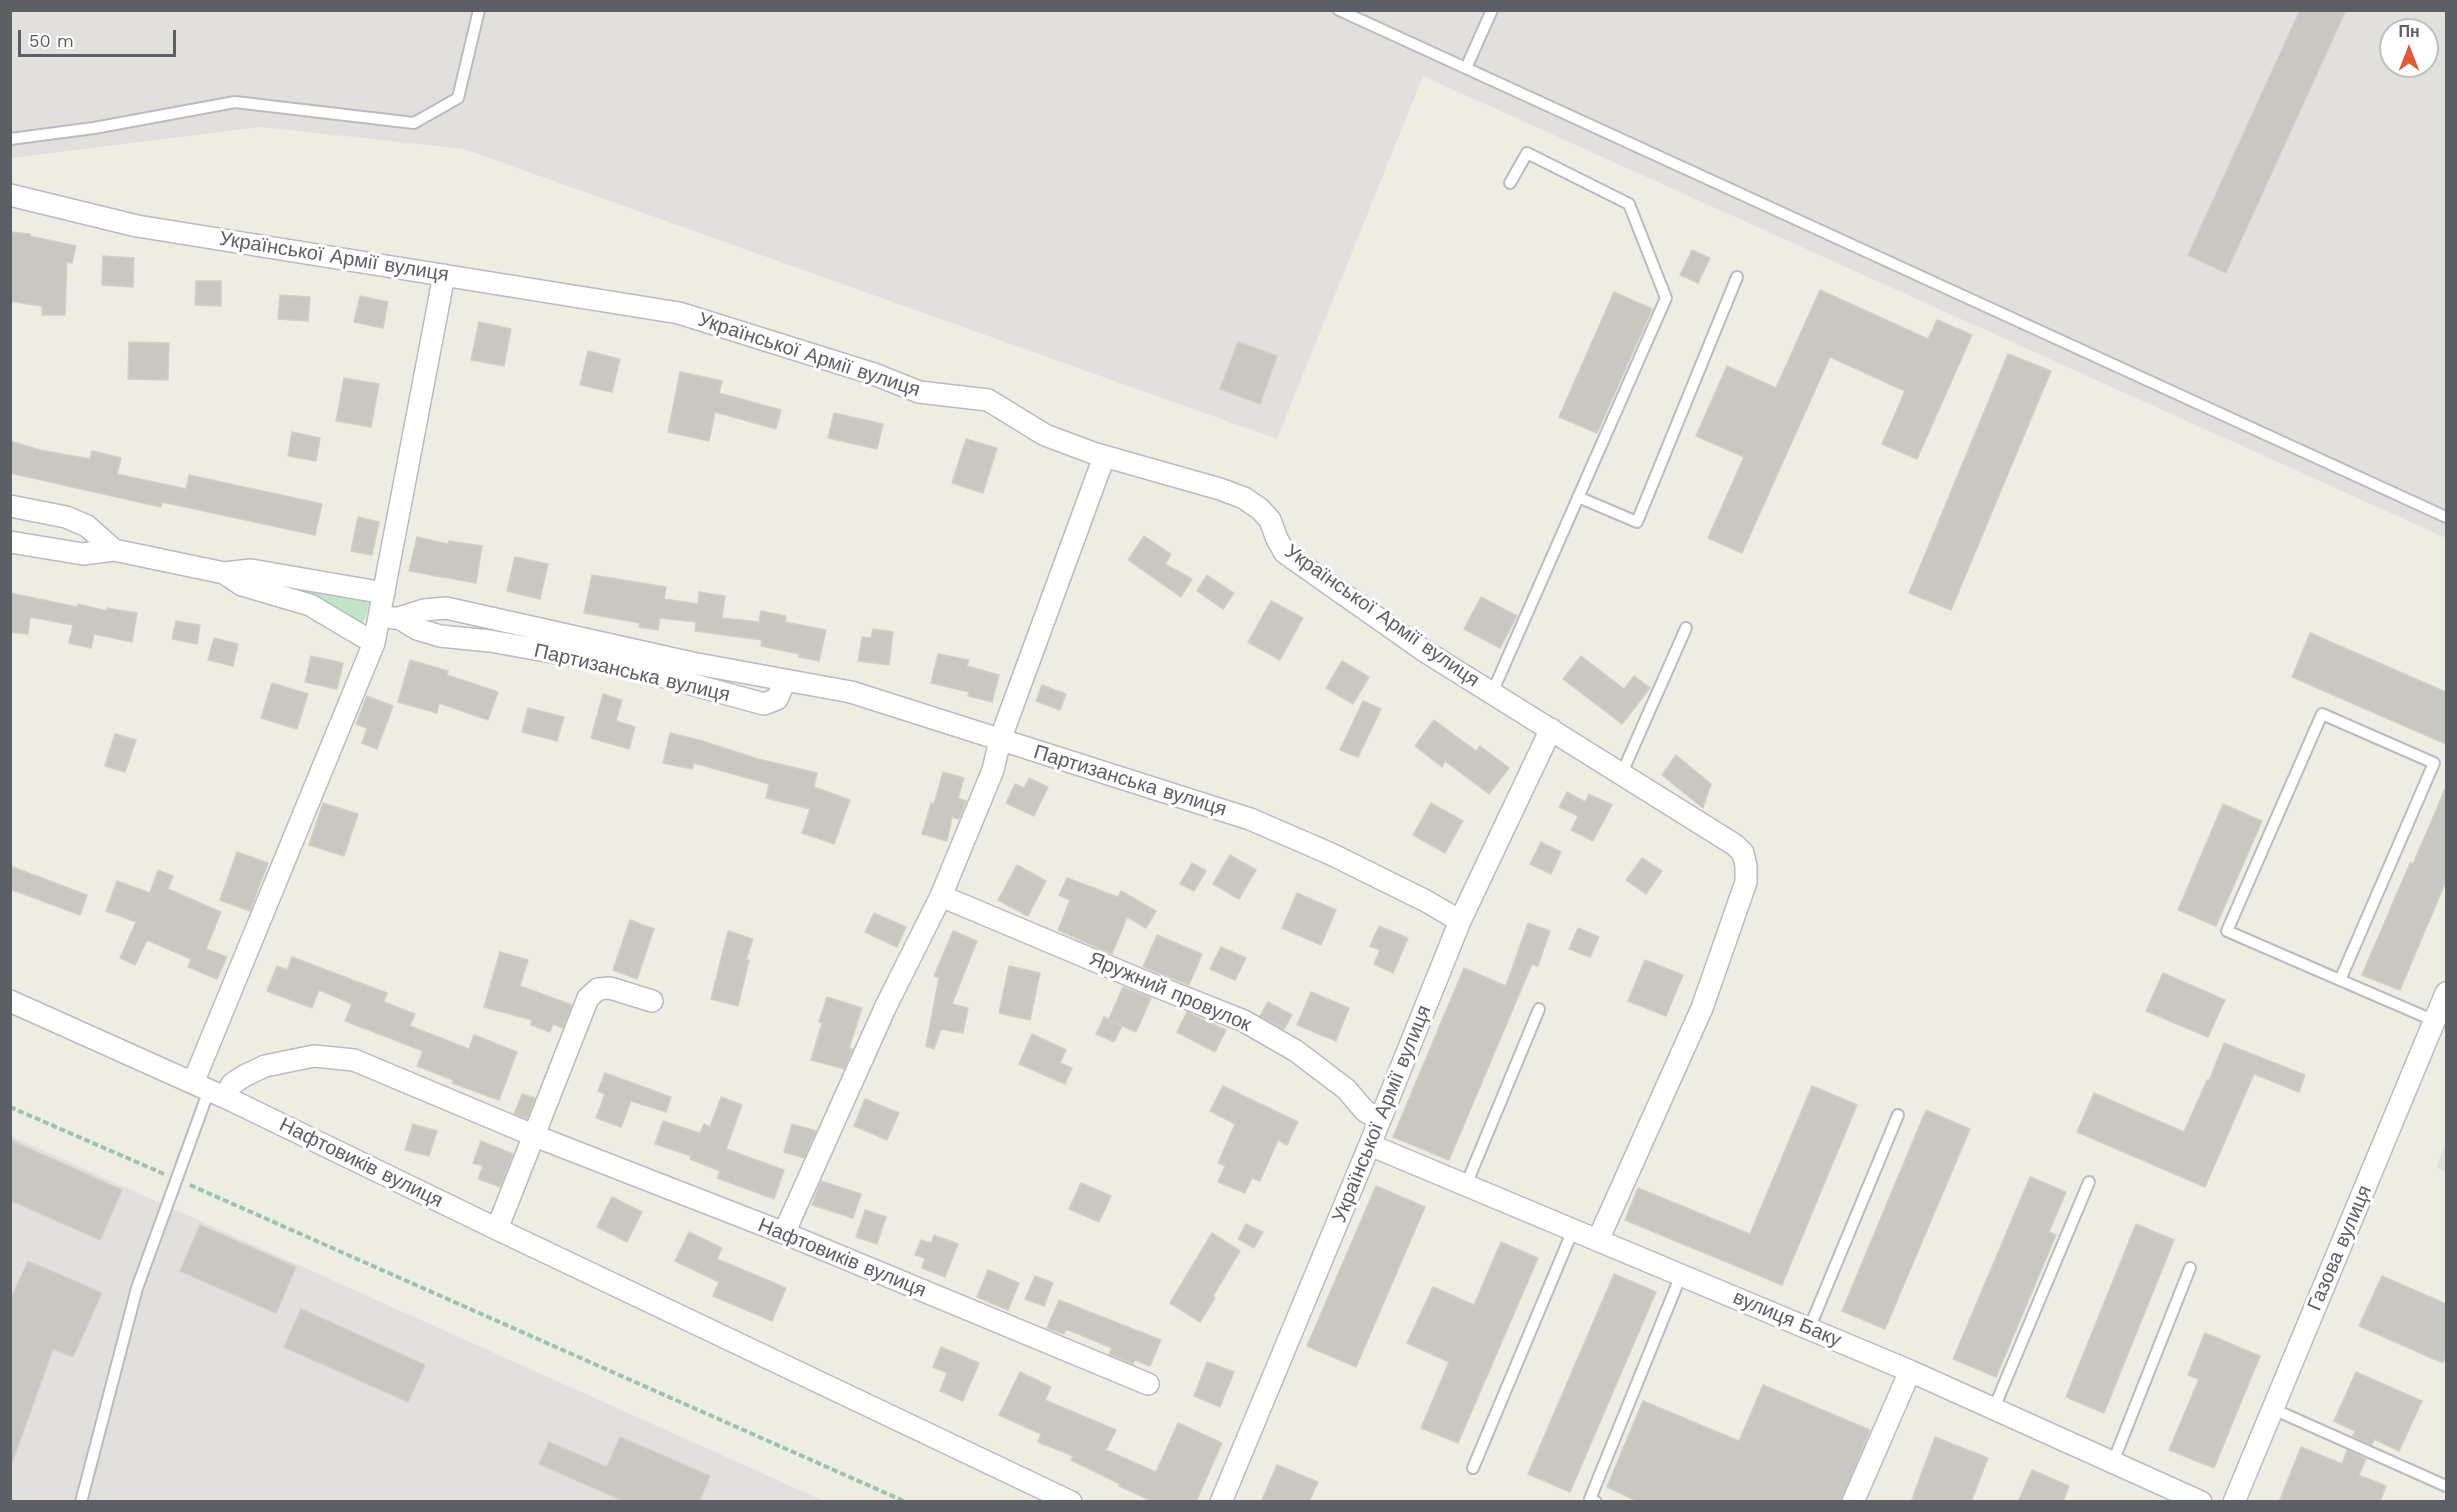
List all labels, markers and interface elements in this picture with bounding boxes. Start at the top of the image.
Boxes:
scale bar [21,18,178,56]
north arrow [2379,18,2439,78]
text: Пн [2398,22,2420,41]
text: 50 m [29,30,74,51]
street label: Української Армії вулиця [217,227,451,287]
street label: Української Армії вулиця [695,308,923,402]
street label: Української Армії вулиця [1280,540,1484,692]
street label: Партизанська вулиця [532,639,732,707]
street label: Партизанська вулиця [1031,740,1229,822]
street label: Яружний провулок [1085,947,1255,1037]
street label: Української Армії вулиця [1327,1002,1437,1226]
street label: Нафтовиків вулиця [275,1113,447,1213]
street label: Газова вулиця [2303,1182,2377,1314]
street label: Нафтовиків вулиця [755,1213,929,1303]
street label: вулиця Баку [1729,1286,1845,1352]

